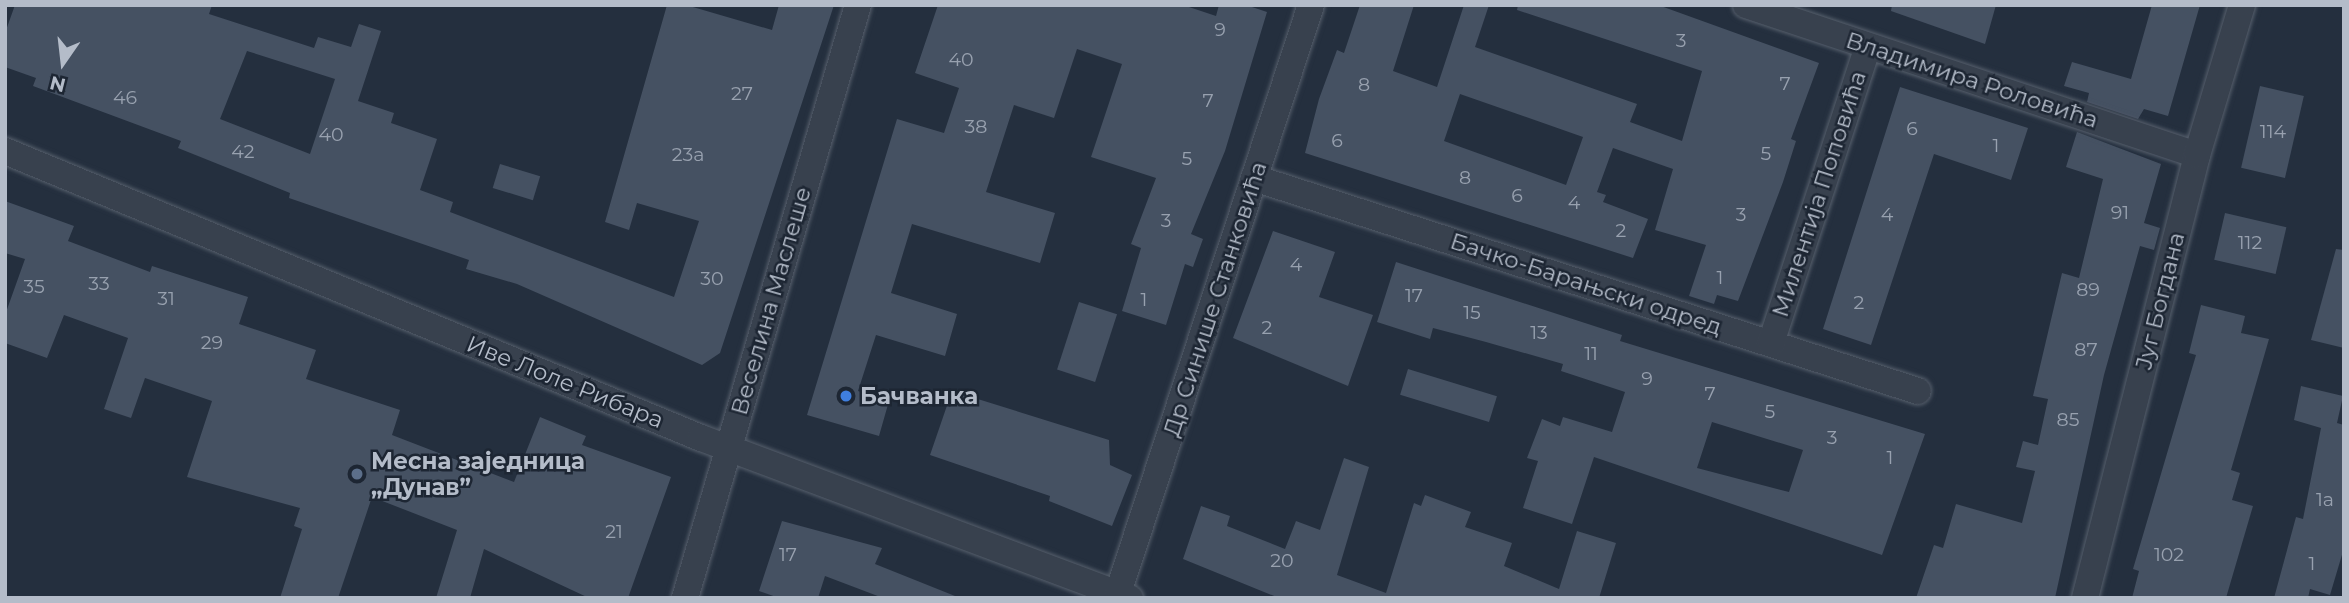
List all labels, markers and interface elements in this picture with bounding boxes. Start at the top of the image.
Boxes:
house number: 9 [1214,19,1226,41]
street label: Владимира Роловића [1842,26,2102,134]
north arrow [28,28,98,98]
house number: 3 [1676,30,1686,52]
house number: 40 [948,49,974,71]
street label: Милентија Поповића [1766,68,1872,320]
text: N [48,71,68,97]
house number: 7 [1779,73,1791,95]
house number: 8 [1358,74,1370,96]
house number: 27 [731,83,753,105]
house number: 46 [113,87,137,109]
house number: 7 [1202,90,1214,112]
house number: 38 [965,116,987,138]
house number: 6 [1906,118,1918,140]
house number: 114 [2260,121,2286,143]
house number: 40 [318,124,344,146]
house number: 6 [1331,130,1343,152]
house number: 1 [1993,135,1999,157]
house number: 42 [231,141,255,163]
house number: 5 [1761,143,1771,165]
house number: 23a [672,144,704,166]
house number: 5 [1182,148,1192,170]
street label: Др Синише Станковића [1157,158,1273,440]
house number: 8 [1459,167,1471,189]
street label: Веселина Маслеше [725,184,817,418]
house number: 6 [1511,185,1523,207]
house number: 4 [1568,192,1580,214]
house number: 91 [2111,202,2129,224]
house number: 3 [1736,204,1746,226]
house number: 4 [1881,204,1893,226]
house number: 3 [1161,210,1171,232]
house number: 2 [1616,220,1626,242]
street label: Бачко-Барањски одред [1447,227,1725,341]
street label: Југ Богдана [2130,229,2190,373]
house number: 112 [2238,232,2262,254]
house number: 4 [1290,254,1302,276]
house number: 1 [1717,267,1723,289]
house number: 30 [700,268,724,290]
house number: 33 [88,273,110,295]
house number: 35 [23,276,45,298]
house number: 89 [2076,279,2100,301]
house number: 17 [1405,285,1423,307]
house number: 31 [157,288,175,310]
house number: 1 [1141,289,1147,311]
house number: 2 [1854,292,1864,314]
house number: 15 [1463,302,1481,324]
house number: 2 [1262,317,1272,339]
house number: 13 [1530,322,1548,344]
street label: Иве Лоле Рибара [463,330,667,434]
house number: 29 [201,332,223,354]
house number: 87 [2074,339,2098,361]
house number: 11 [1584,343,1598,365]
house number: 9 [1641,368,1653,390]
place label: Бачванка [860,382,978,410]
house number: 7 [1704,383,1716,405]
marker: Бачванка [838,388,854,404]
house number: 5 [1765,401,1775,423]
house number: 85 [2057,409,2079,431]
house number: 3 [1827,427,1837,449]
place label: Месна заједница „Дунав” [371,447,585,501]
house number: 1 [1887,447,1893,469]
marker: Месна заједница „Дунав” [349,466,365,482]
house number: 1a [2316,489,2334,511]
house number: 21 [605,521,623,543]
house number: 17 [779,544,797,566]
house number: 102 [2154,544,2184,566]
house number: 20 [1270,550,1294,572]
house number: 1 [2309,553,2315,575]

